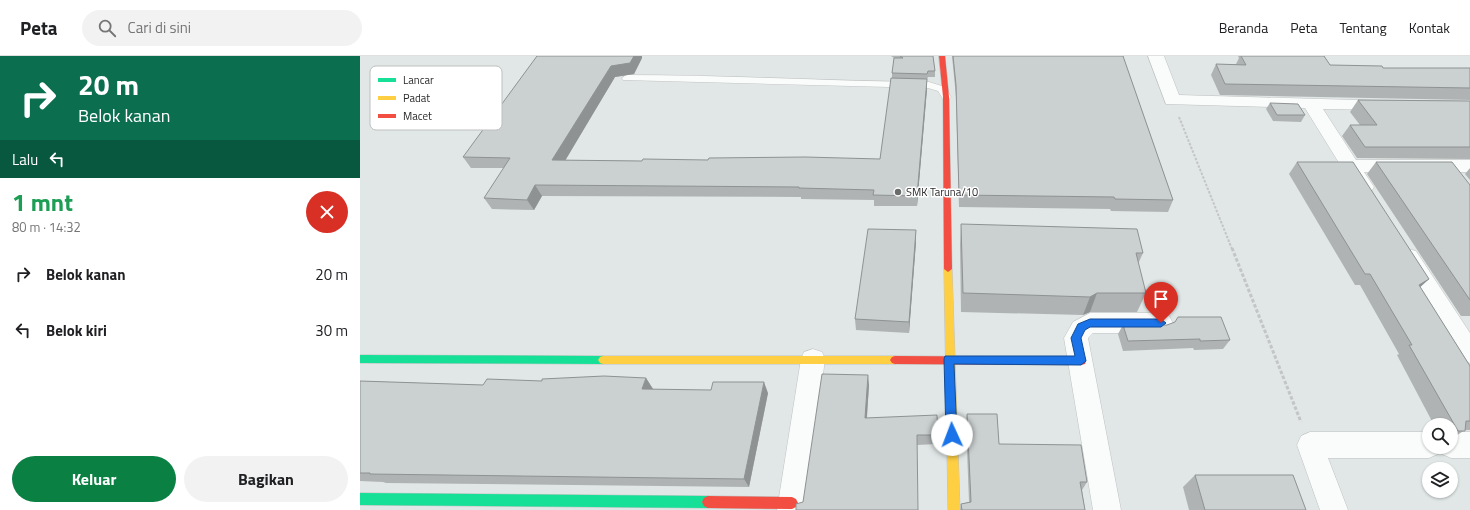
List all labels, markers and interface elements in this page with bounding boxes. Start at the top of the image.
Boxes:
search box [82,10,362,46]
text: Peta [20,13,58,42]
text: Cari di sini [128,16,191,39]
icon: search [96,17,118,39]
text: Beranda [1219,17,1268,38]
text: Peta [1290,17,1317,38]
text: Tentang [1339,17,1387,38]
text: Kontak [1409,17,1450,38]
text: 20 m [78,63,139,106]
legend [370,66,502,130]
icon: right [12,72,64,124]
text: Lancar [403,72,434,88]
text: Padat [403,90,430,106]
text: Belok kanan [78,102,170,129]
text: Macet [403,108,432,124]
text: Lalu [12,148,38,171]
icon: left [46,148,68,170]
text: 1 mnt [12,184,73,220]
place label: SMK Taruna/10 [906,184,978,200]
marker: SMK Taruna/10 [893,187,903,197]
button: close [306,191,348,233]
text: 80 m · 14:32 [12,217,81,237]
icon: right [12,263,34,285]
text: Belok kanan [46,263,126,286]
text: 20 m [315,263,348,286]
pin [1144,282,1178,323]
icon: arrive [1150,288,1172,310]
icon: left [12,319,34,341]
text: Belok kiri [46,319,107,342]
text: 30 m [315,319,348,342]
position arrow [931,414,973,456]
map controls [1422,418,1458,498]
button: search [1422,418,1458,454]
button: Keluar [12,456,176,502]
button: Bagikan [184,456,348,502]
button: layers [1422,462,1458,498]

